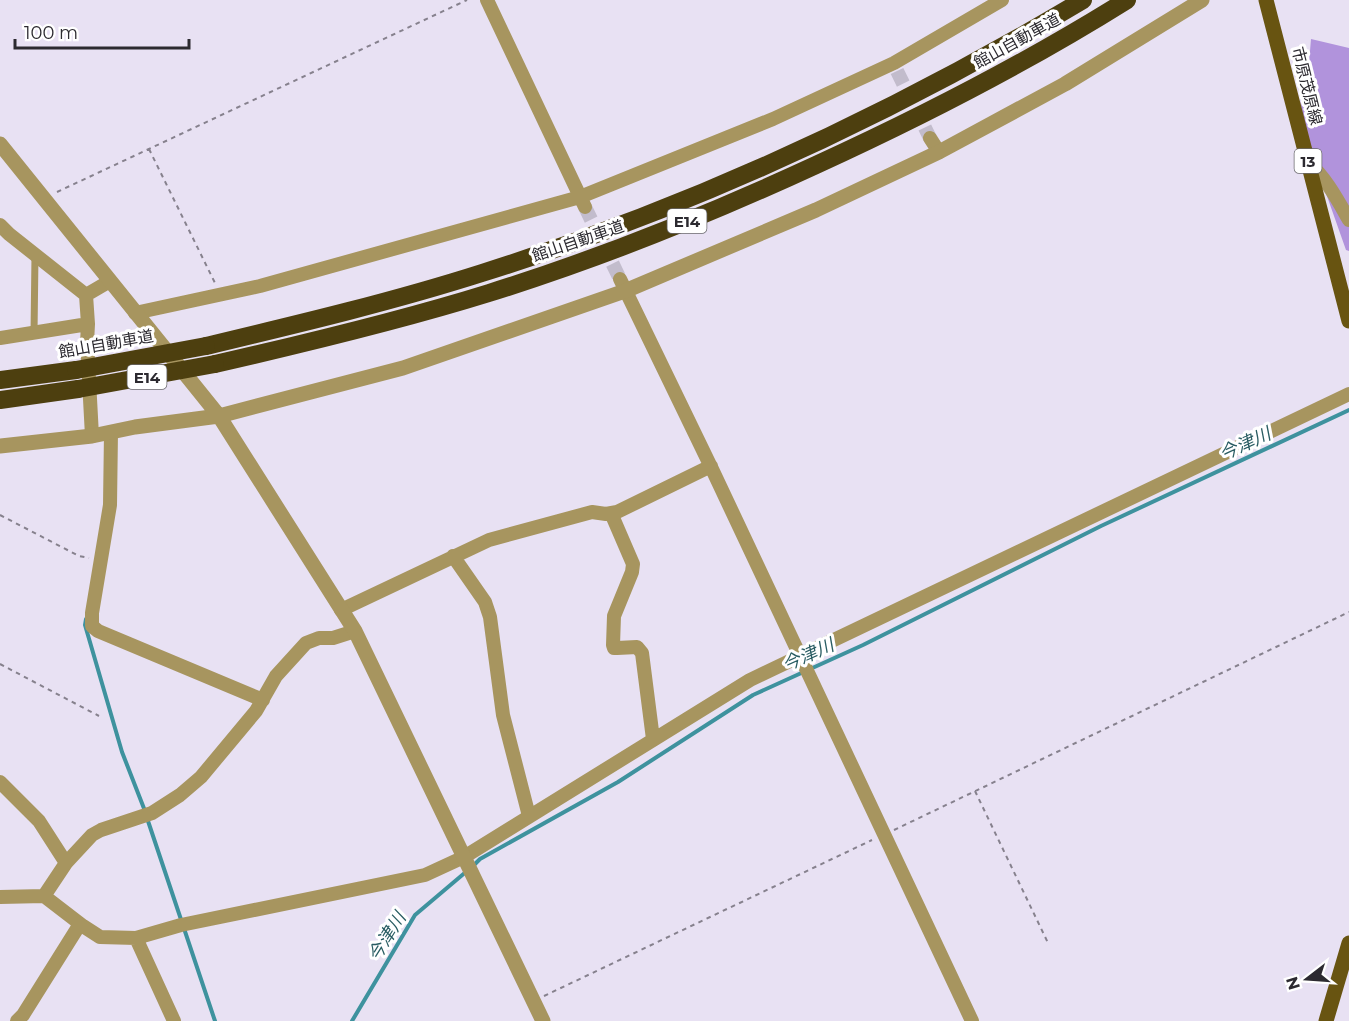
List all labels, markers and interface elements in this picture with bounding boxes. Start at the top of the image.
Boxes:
street label: 館山自動車道 [970,9,1064,73]
scale bar [15,12,189,50]
text: 100 m [24,22,78,44]
street label: 市原茂原線 [1288,45,1326,127]
road number: 13 [1294,149,1322,173]
road number: E14 [668,209,706,233]
street label: 館山自動車道 [530,216,626,266]
street label: 館山自動車道 [57,326,155,362]
road number: E14 [128,365,166,389]
water label: 今津川 [1216,422,1276,465]
water label: 今津川 [779,633,839,676]
water label: 今津川 [363,907,412,966]
north arrow [1277,949,1337,1009]
text: N [1282,974,1304,992]

